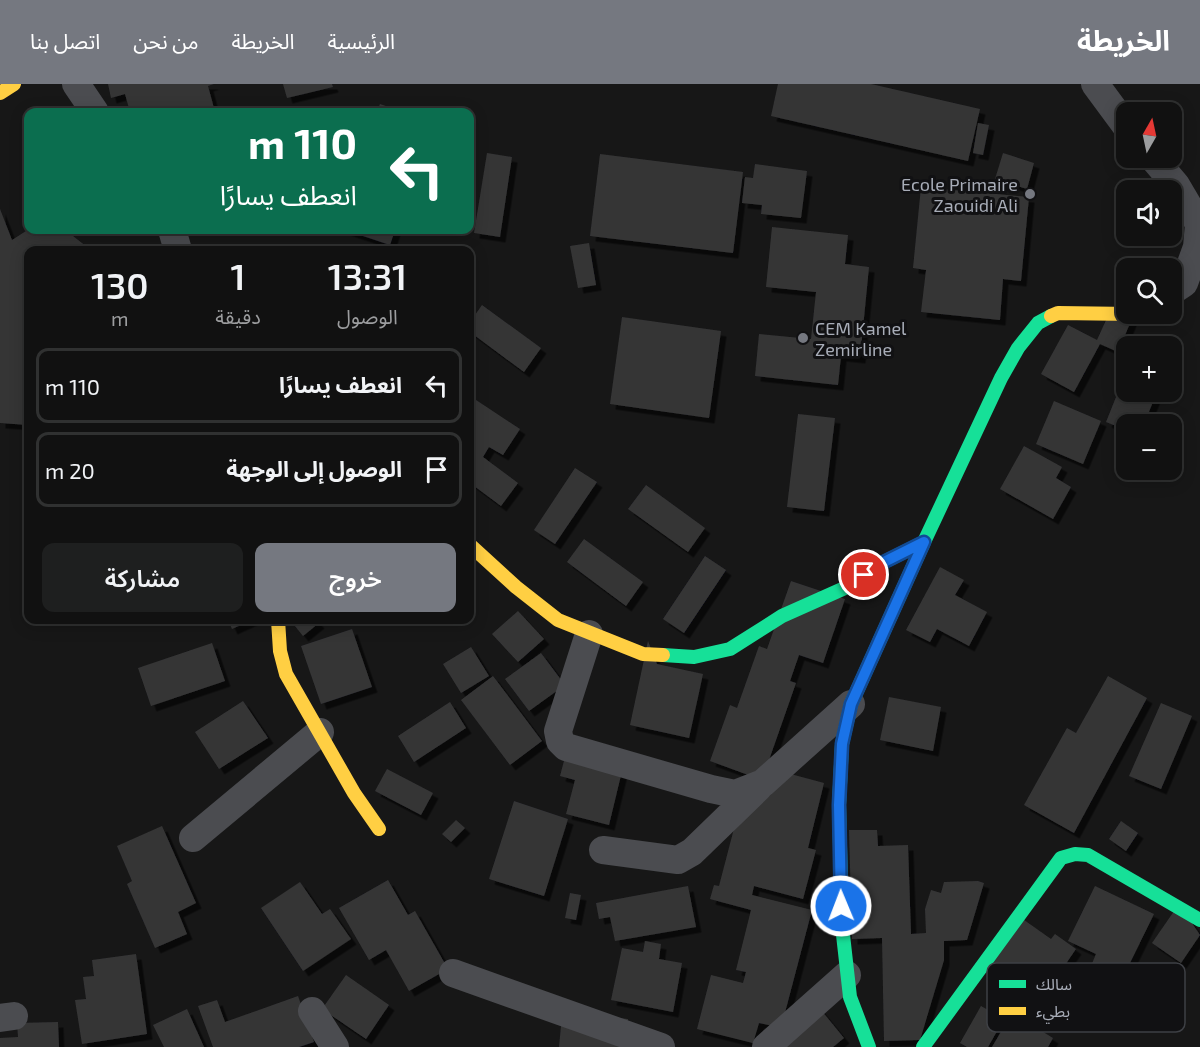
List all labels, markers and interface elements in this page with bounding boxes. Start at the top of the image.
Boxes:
text: الخريطة [1077,23,1170,57]
text: اتصل بنا [30,28,100,53]
text: من نحن [133,28,199,53]
text: الخريطة [232,28,295,53]
text: الرئيسية [328,28,395,53]
north arrow [1116,102,1182,168]
map controls [1116,102,1182,480]
text: 110 m [248,117,357,167]
icon: left [378,132,456,210]
place label: Ecole Primaire Zaouidi Ali [901,173,1018,216]
text: انعطف يسارًا [220,178,357,210]
button: sound [1116,180,1182,246]
marker: Ecole Primaire Zaouidi Ali [1023,187,1037,201]
text: 1 [231,254,246,297]
text: 13:31 [328,254,407,297]
button: search [1116,258,1182,324]
text: 130 [91,263,148,306]
text: دقيقة [215,304,261,328]
text: الوصول [337,304,398,328]
text: m [111,306,128,330]
place label: CEM Kamel Zemirline [815,317,907,360]
marker: CEM Kamel Zemirline [796,331,810,345]
button: + [1116,336,1182,402]
icon: left [420,369,453,402]
text: انعطف يسارًا [279,371,402,397]
text: 110 m [45,373,100,399]
button: − [1116,414,1182,480]
icon: arrive [420,453,453,486]
text: الوصول إلى الوجهة [226,455,402,481]
text: 20 m [45,457,95,483]
button: مشاركة [42,543,243,612]
button: خروج [255,543,456,612]
pin [838,549,889,600]
icon: arrive [847,558,880,591]
position arrow [809,874,873,938]
legend [987,963,1185,1032]
text: سالك [1036,974,1072,993]
text: بطيء [1036,1001,1070,1024]

